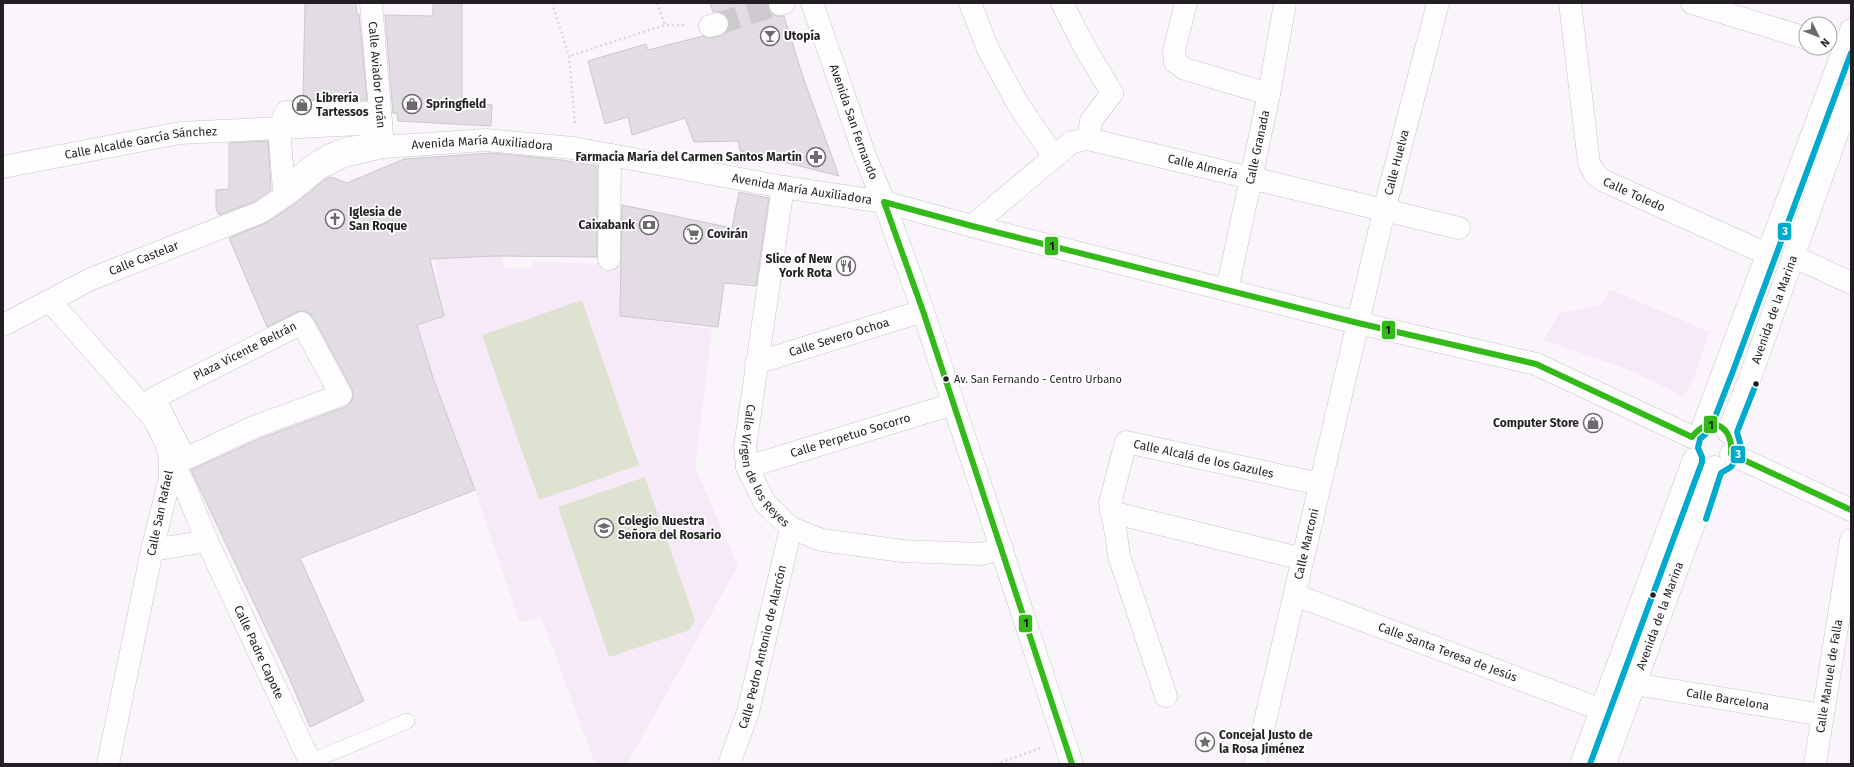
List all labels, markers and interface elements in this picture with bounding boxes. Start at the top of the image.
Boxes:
north arrow [1798,16,1838,56]
street label: Calle Aviador Durán [366,21,388,129]
bar icon: Utopía [759,25,781,47]
place label: Utopía [784,29,821,43]
text: N [1818,35,1832,50]
street label: Avenida San Fernando [827,62,881,182]
place label: Librería Tartessos [316,91,369,119]
shop icon: Springfield [401,93,423,115]
shop icon: Librería Tartessos [291,94,313,116]
place label: Springfield [426,97,486,111]
street label: Calle Granada [1243,109,1272,186]
street label: Calle Alcalde García Sánchez [63,124,217,162]
street label: Calle Huelva [1381,128,1412,197]
street label: Avenida María Auxiliadora [411,133,553,153]
pharmacy icon: Farmacia María del Carmen Santos Martín [805,146,827,168]
place label: Farmacia María del Carmen Santos Martín [575,150,802,164]
street label: Calle Almería [1166,151,1239,182]
street label: Avenida María Auxiliadora [731,171,873,207]
street label: Calle Toledo [1601,174,1667,214]
place label: Iglesia de San Roque [349,205,408,233]
church icon: Iglesia de San Roque [324,208,346,230]
bank icon: Caixabank [638,214,660,236]
place label: Caixabank [579,218,635,232]
line badge: 3 [1777,222,1792,241]
supermarket icon: Covirán [682,223,704,245]
text: 3 [1781,225,1788,238]
place label: Covirán [707,227,748,241]
line badge: 1 [1044,236,1059,256]
street label: Calle Castelar [107,238,181,278]
text: 1 [1049,240,1055,253]
place label: Slice of New York Rota [766,252,832,280]
street label: Avenida de la Marina [1749,253,1800,366]
restaurant icon: Slice of New York Rota [835,255,857,277]
street label: Calle Severo Ochoa [787,315,891,359]
street label: Plaza Vicente Beltrán [191,319,299,383]
line badge: 1 [1381,320,1396,340]
text: 1 [1385,324,1391,337]
place label: Av. San Fernando - Centro Urbano [954,373,1122,386]
marker: Av. San Fernando - Centro Urbano [941,374,951,384]
unlabelled marker [1751,379,1761,389]
street label: Calle Virgen de los Reyes [738,403,793,530]
street label: Calle Perpetuo Socorro [789,410,912,460]
shop icon: Computer Store [1582,412,1604,434]
line badge: 1 [1703,415,1718,434]
place label: Computer Store [1493,416,1579,430]
text: 1 [1708,419,1714,432]
street label: Calle Alcalá de los Gazules [1132,437,1276,481]
line badge: 3 [1730,445,1746,464]
text: 3 [1734,448,1741,461]
street label: Calle San Rafael [144,469,176,557]
street label: Calle Marconi [1291,507,1321,581]
place label: Colegio Nuestra Señora del Rosario [618,514,721,542]
school or university icon: Colegio Nuestra Señora del Rosario [593,517,615,539]
street label: Avenida de la Marina [1633,560,1686,672]
street label: Calle Pedro Antonio de Alarcón [735,564,789,731]
unlabelled marker [1648,590,1658,600]
street label: Calle Padre Capote [231,603,287,701]
line badge: 1 [1018,614,1033,633]
text: 1 [1023,617,1029,630]
street label: Calle Manuel de Falla [1813,618,1845,734]
street label: Calle Santa Teresa de Jesús [1376,620,1519,685]
street label: Calle Barcelona [1685,686,1770,713]
place label: Concejal Justo de la Rosa Jiménez [1219,728,1313,756]
place icon: Concejal Justo de la Rosa Jiménez [1194,731,1216,753]

